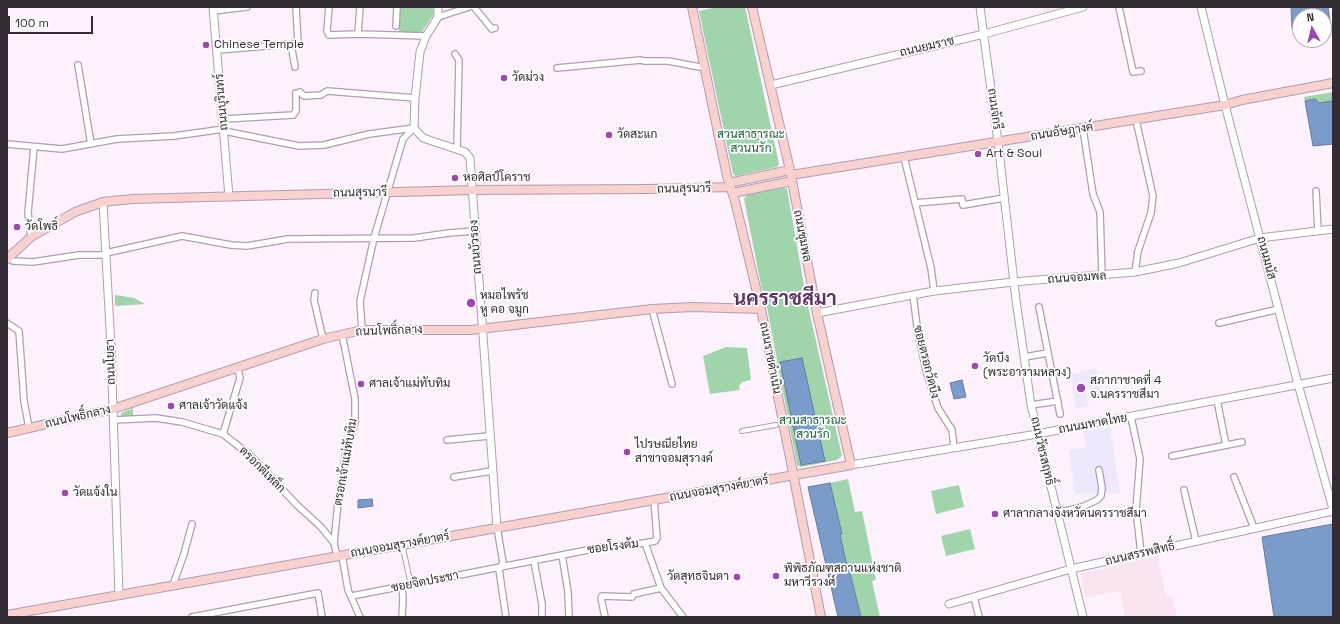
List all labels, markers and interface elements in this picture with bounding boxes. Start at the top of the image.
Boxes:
scale bar [10,8,95,34]
north arrow [1292,8,1332,48]
text: N [1306,10,1315,25]
text: 100 m [15,15,49,31]
street label: ถนนยมราช [898,34,956,60]
place label: Chinese Temple [214,38,304,52]
marker: Chinese Temple [201,40,211,50]
place label: วัดม่วง [512,71,544,85]
street label: ถนนบุรินทร์ [212,73,232,131]
marker: วัดม่วง [499,73,509,83]
street label: ถนนจักรี [984,87,1004,131]
street label: ถนนอัษฎางค์ [1030,120,1094,144]
place label: วัดสะแก [617,128,657,142]
park label: สวนสาธารณะ สวนนรัก [717,128,785,156]
marker: วัดสะแก [604,130,614,140]
place label: Art & Soul [986,147,1042,161]
marker: Art & Soul [973,149,983,159]
place label: หอศิลป์โคราช [463,171,530,185]
marker: หอศิลป์โคราช [450,173,460,183]
street label: ถนนสุรนารี [657,181,711,197]
street label: ถนนสุรนารี [333,185,387,201]
street label: ถนนชุมพล [790,209,814,263]
street label: ถนนบัวรอง [467,219,485,275]
place label: วัดโพธิ์ [25,220,58,234]
marker: วัดโพธิ์ [12,222,22,232]
street label: ถนนมนัส [1253,235,1279,281]
street label: ถนนจอมพล [1047,269,1107,287]
district label: นครราชสีมา [733,288,837,312]
place label: หมอไพรัช หู คอ จมูก [480,289,529,317]
marker: หมอไพรัช หู คอ จมูก [465,297,477,309]
street label: ถนนราชดำเนิน [756,321,784,395]
street label: ถนนโพธิ์กลาง [355,323,423,339]
street label: ซอยตรอกวัดบึง [910,324,942,400]
street label: ถนนโยธา [103,339,119,385]
place label: วัดบึง (พระอารามหลวง) [983,352,1071,380]
marker: วัดบึง (พระอารามหลวง) [970,361,980,371]
place label: สภากาชาดที่ 4 จ.นครราชสีมา [1090,374,1162,402]
place label: ศาลเจ้าแม่ทับทิม [369,377,450,391]
marker: ศาลเจ้าแม่ทับทิม [356,379,366,389]
marker: สภากาชาดที่ 4 จ.นครราชสีมา [1075,382,1087,394]
place label: ศาลเจ้าวัดแจ้ง [179,399,248,413]
marker: ศาลเจ้าวัดแจ้ง [166,401,176,411]
street label: ถนนโพธิ์กลาง [44,402,112,432]
street label: ถนนมหาดไทย [1057,411,1129,437]
park label: สวนสาธารณะ สวนรัก [779,414,847,442]
street label: ถนนวัชรสฤทธิ์ [1027,415,1057,487]
street label: ตรอกเจ้าแม่ทับทิม [331,417,361,507]
place label: ไปรษณียไทย สาขาจอมสุรางค์ [635,438,713,466]
street label: ตรอกตีเหล็ก [236,444,288,496]
marker: ไปรษณียไทย สาขาจอมสุรางค์ [622,447,632,457]
street label: ถนนจอมสุรางค์ยาตร์ [668,473,770,505]
place label: วัดแจ้งใน [73,486,117,500]
marker: วัดแจ้งใน [60,488,70,498]
place label: ศาลากลางจังหวัดนครราชสีมา [1003,507,1147,521]
marker: ศาลากลางจังหวัดนครราชสีมา [990,509,1000,519]
street label: ถนนจอมสุรางค์ยาตร์ [349,529,451,561]
street label: ซอยโรงต้ม [586,537,640,557]
street label: ถนนสรรพสิทธิ์ [1104,539,1176,569]
place label: พิพิธภัณฑสถานแห่งชาติ มหาวีรวงศ์ [784,562,901,590]
street label: ซอยจิตประชา [390,568,460,596]
place label: วัดสุทธจินดา [667,570,729,584]
marker: พิพิธภัณฑสถานแห่งชาติ มหาวีรวงศ์ [771,571,781,581]
marker: วัดสุทธจินดา [732,572,742,582]

